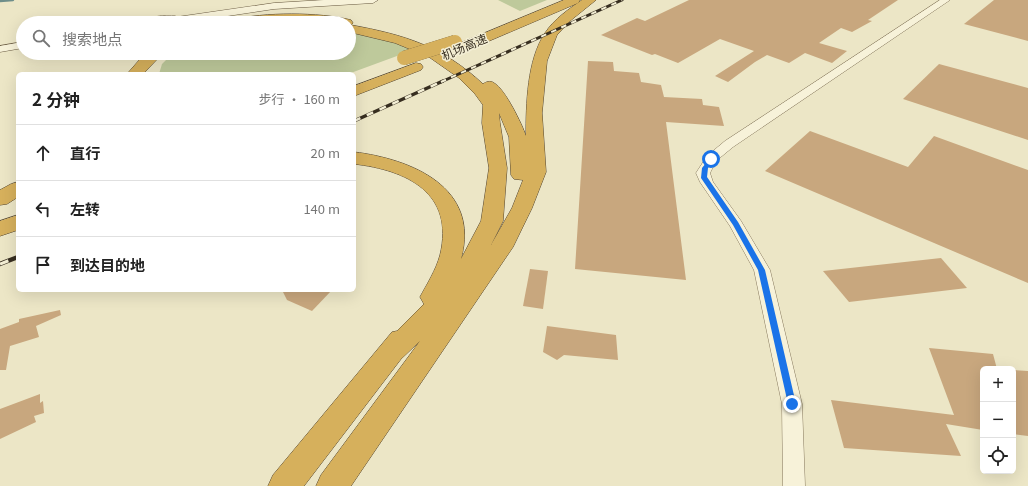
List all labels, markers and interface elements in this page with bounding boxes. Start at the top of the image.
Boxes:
search box [16,16,356,60]
icon: search [30,27,52,49]
text: 搜索地点 [62,28,122,49]
street label: 机场高速 [439,29,489,63]
text: 2 分钟 [32,86,80,111]
text: 步行 · 160 m [259,89,340,108]
icon: ahead [32,142,54,164]
text: 直行 [70,142,100,163]
text: 20 m [311,143,340,162]
route start [702,150,720,168]
icon: left [32,198,54,220]
text: 左转 [70,198,100,219]
text: 140 m [303,199,340,218]
icon: arrive [32,254,54,276]
text: 到达目的地 [70,254,145,275]
map controls [980,366,1016,474]
button: + [980,366,1016,402]
route end [783,395,801,413]
button: − [980,402,1016,438]
button: locate [980,438,1016,474]

